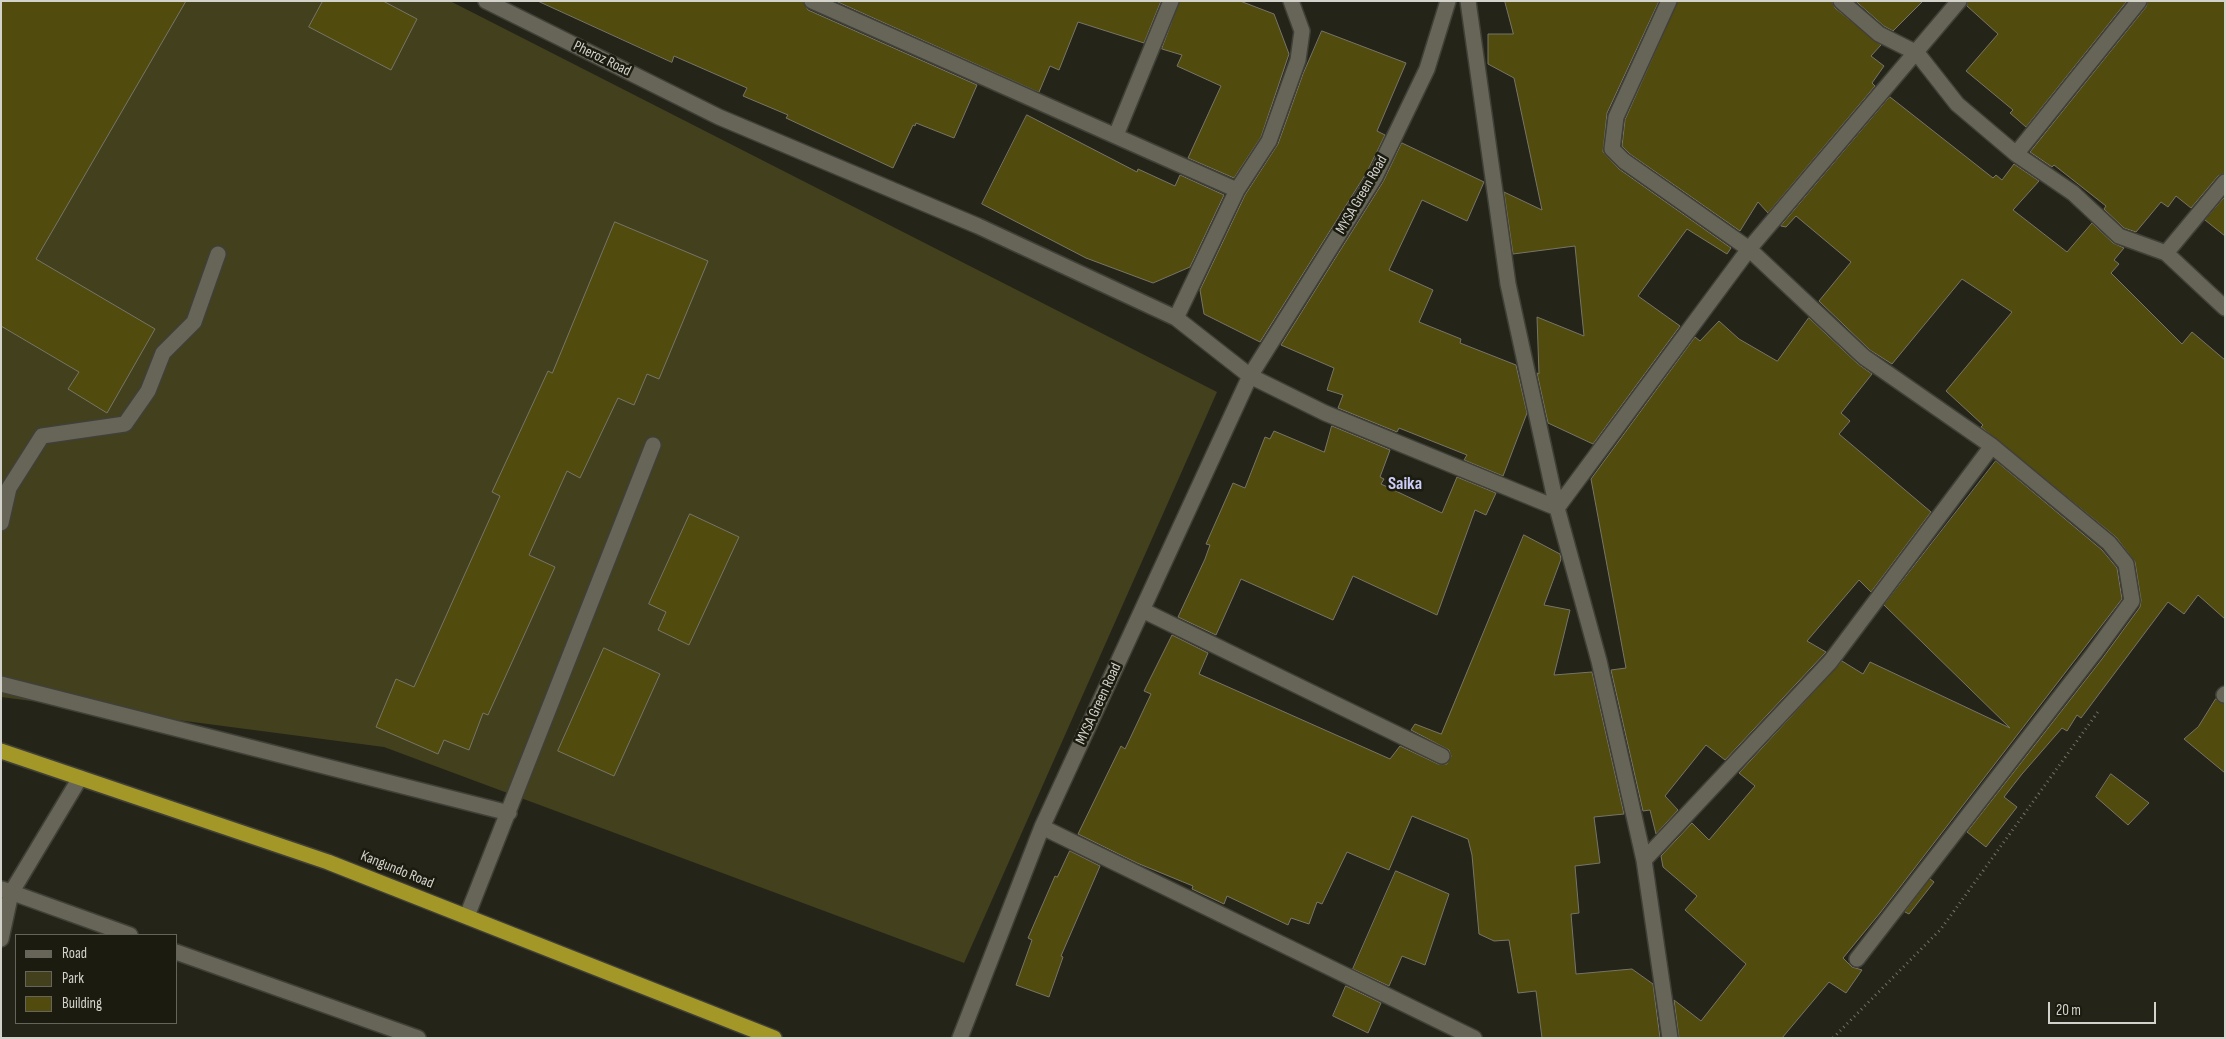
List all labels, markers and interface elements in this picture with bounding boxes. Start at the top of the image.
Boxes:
street label: Pheroz Road [570,37,634,81]
street label: MYSA Green Road [1332,153,1392,237]
district label: Saika [1388,473,1422,495]
street label: MYSA Green Road [1072,660,1126,748]
street label: Kangundo Road [358,847,436,893]
legend [15,934,178,1024]
text: Road [62,944,87,963]
text: Park [62,969,84,988]
scale bar [2051,992,2158,1024]
text: Building [62,994,102,1013]
text: 20 m [2056,1001,2081,1020]

